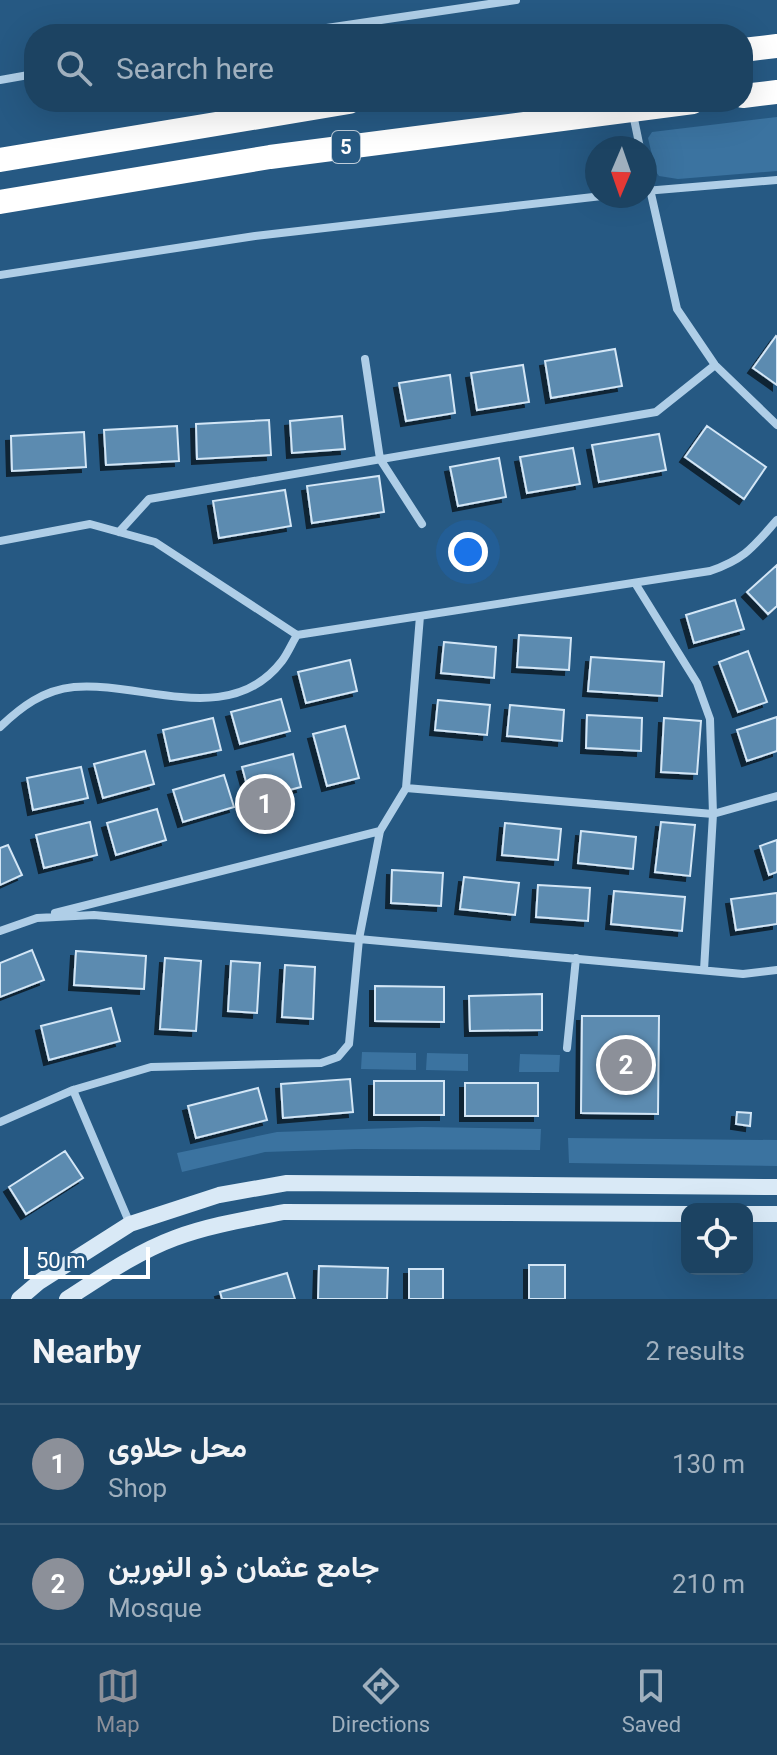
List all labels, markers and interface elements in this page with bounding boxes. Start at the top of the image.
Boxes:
search box [24,24,753,112]
icon: search [52,46,96,90]
text: Search here [116,51,274,86]
road number: 5 [332,131,360,163]
north arrow [585,136,657,208]
your location [448,532,488,572]
pin: 1 [239,774,291,834]
pin: 2 [600,1035,652,1095]
map controls [681,1203,753,1275]
button: locate [681,1203,753,1275]
scale bar [24,1243,150,1279]
text: 50 m [36,1248,85,1273]
text: Nearby [32,1331,141,1371]
text: 2 results [646,1336,745,1366]
text: محل حلاوى [108,1429,247,1464]
text: 1 [51,1449,65,1479]
text: 130 m [672,1449,745,1479]
text: Shop [108,1473,167,1503]
text: جامع عثمان ذو النورين [108,1549,379,1584]
text: 2 [51,1569,65,1599]
text: 210 m [672,1569,745,1599]
text: Mosque [108,1593,202,1623]
tab: Map [96,1664,140,1737]
tab: Directions [331,1664,430,1737]
tab: Saved [622,1664,681,1737]

